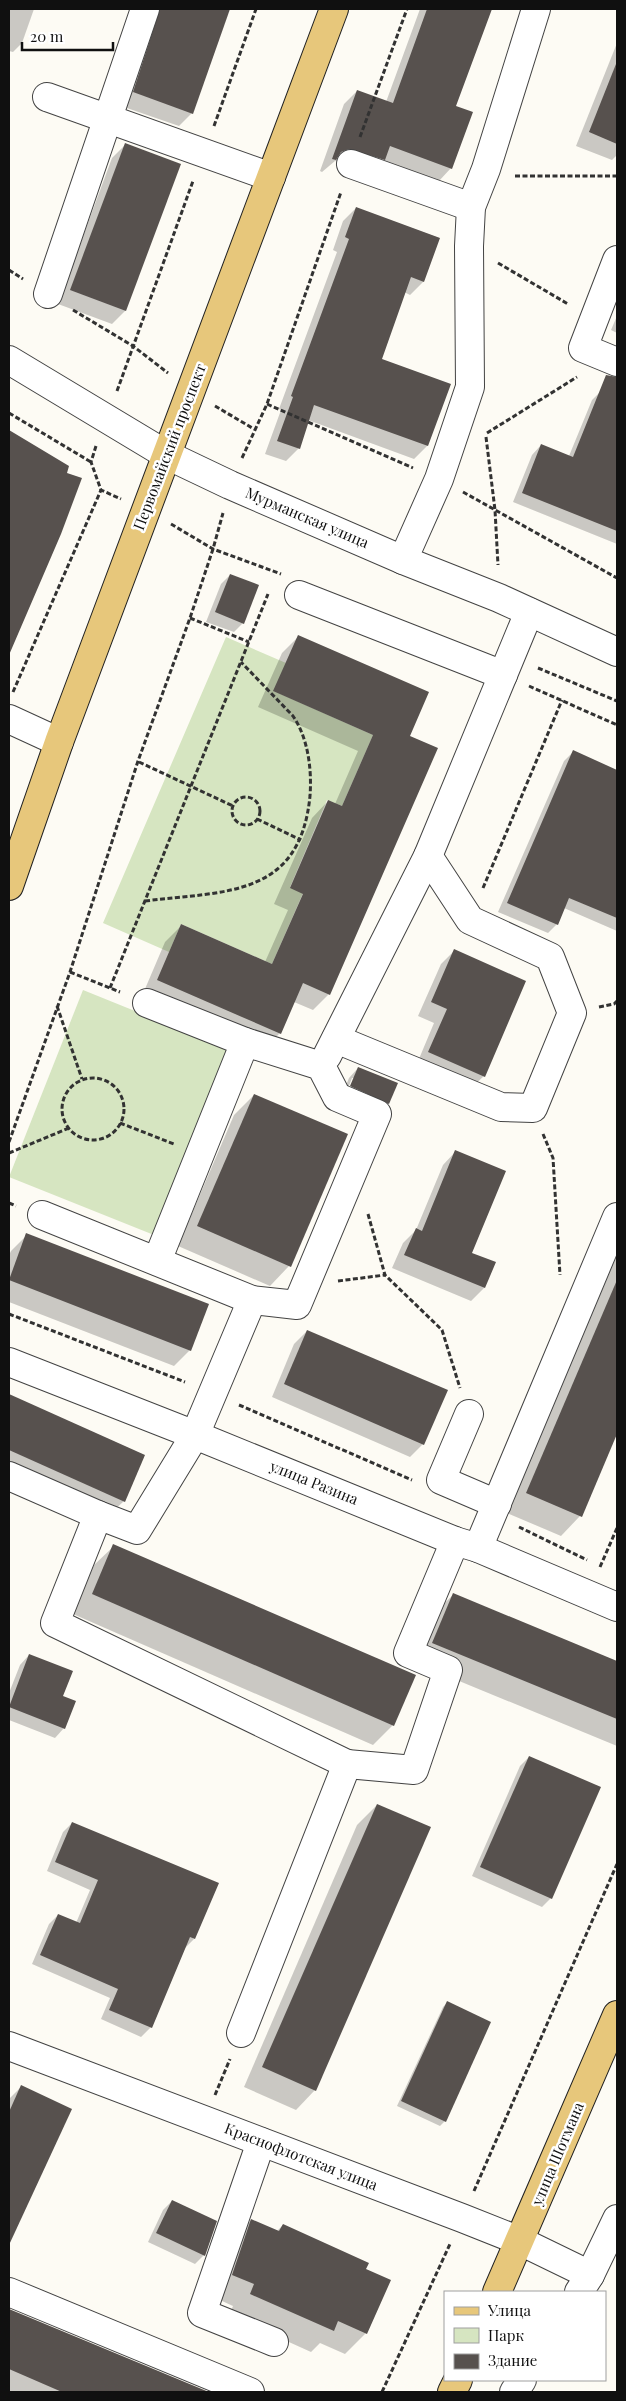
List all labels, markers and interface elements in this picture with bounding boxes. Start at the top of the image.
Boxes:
scale bar [22,20,114,52]
text: 20 m [30,26,64,46]
street label: Первомайский проспект [128,361,210,533]
street label: Мурманская улица [243,482,373,552]
street label: улица Разина [266,1455,362,1509]
street label: улица Шотмана [526,2098,588,2209]
street label: Краснофлотская улица [222,2118,381,2195]
legend [444,2291,606,2381]
text: Улица [487,2300,531,2320]
text: Парк [488,2325,524,2345]
text: Здание [488,2350,537,2370]

